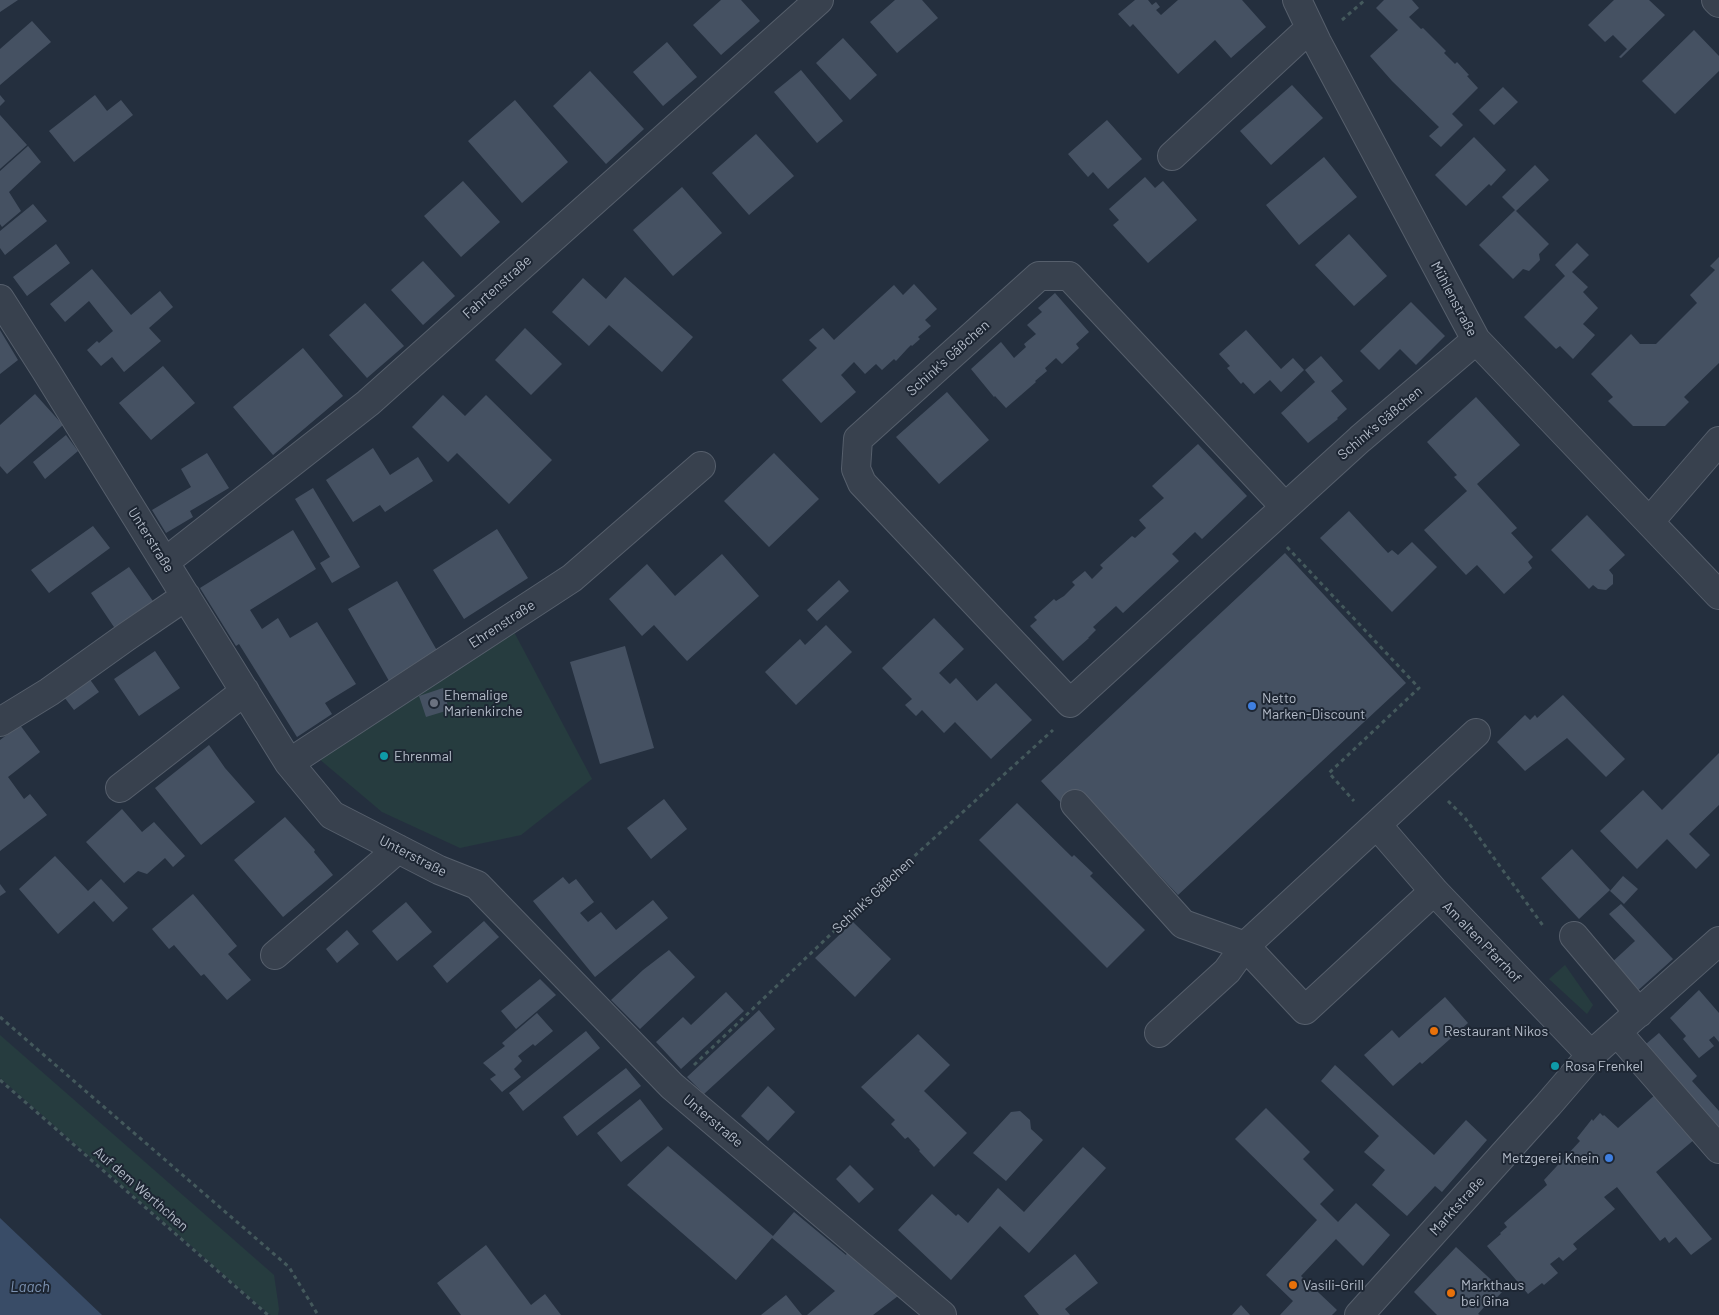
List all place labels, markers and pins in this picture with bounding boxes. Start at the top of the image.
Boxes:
place label: Ehemalige Marienkirche [444,687,523,720]
place label: Netto Marken-Discount [1262,690,1365,722]
marker: Ehemalige Marienkirche [428,697,440,709]
marker: Netto Marken-Discount [1246,700,1258,712]
place label: Ehrenmal [394,748,452,764]
marker: Ehrenmal [378,750,390,762]
place label: Restaurant Nikos [1444,1023,1548,1039]
marker: Restaurant Nikos [1428,1025,1440,1037]
place label: Rosa Frenkel [1565,1058,1643,1074]
marker: Rosa Frenkel [1549,1060,1561,1072]
place label: Metzgerei Knein [1502,1150,1599,1166]
marker: Metzgerei Knein [1603,1152,1615,1164]
place label: Vasili-Grill [1303,1277,1364,1293]
place label: Markthaus bei Gina [1461,1277,1524,1310]
marker: Vasili-Grill [1287,1279,1299,1291]
marker: Markthaus bei Gina [1445,1287,1457,1299]

